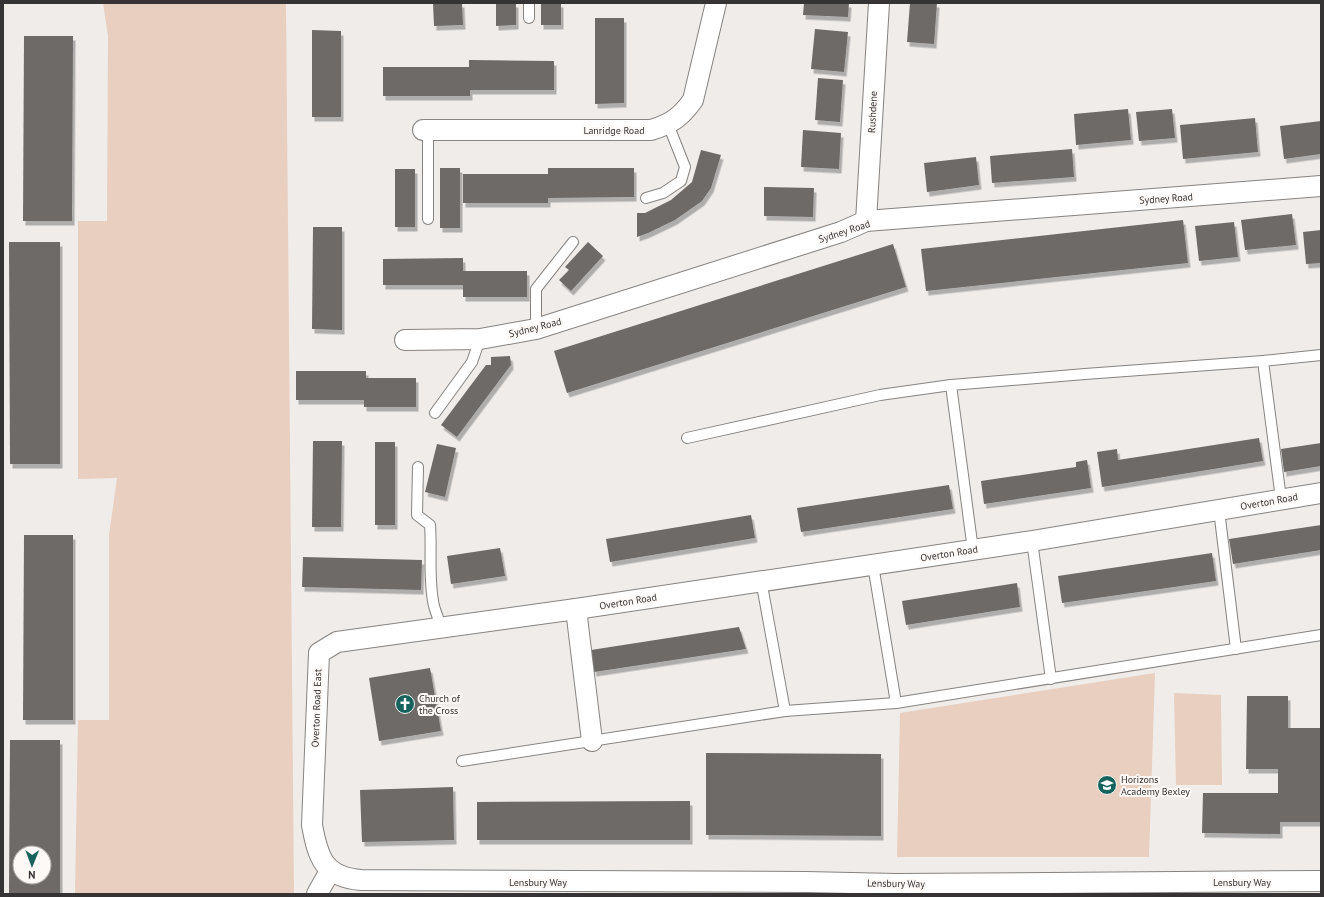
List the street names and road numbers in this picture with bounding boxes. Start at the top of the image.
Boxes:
street label: Rushdene [865,91,880,133]
street label: Lanridge Road [583,124,645,137]
street label: Sydney Road [1139,190,1193,207]
street label: Sydney Road [817,217,872,246]
street label: Sydney Road [507,315,563,340]
street label: Overton Road [1239,490,1299,513]
street label: Overton Road [919,543,979,564]
street label: Overton Road [598,591,658,612]
street label: Overton Road East [309,668,324,748]
street label: Lensbury Way [509,876,567,889]
street label: Lensbury Way [867,876,925,891]
street label: Lensbury Way [1213,876,1271,889]

